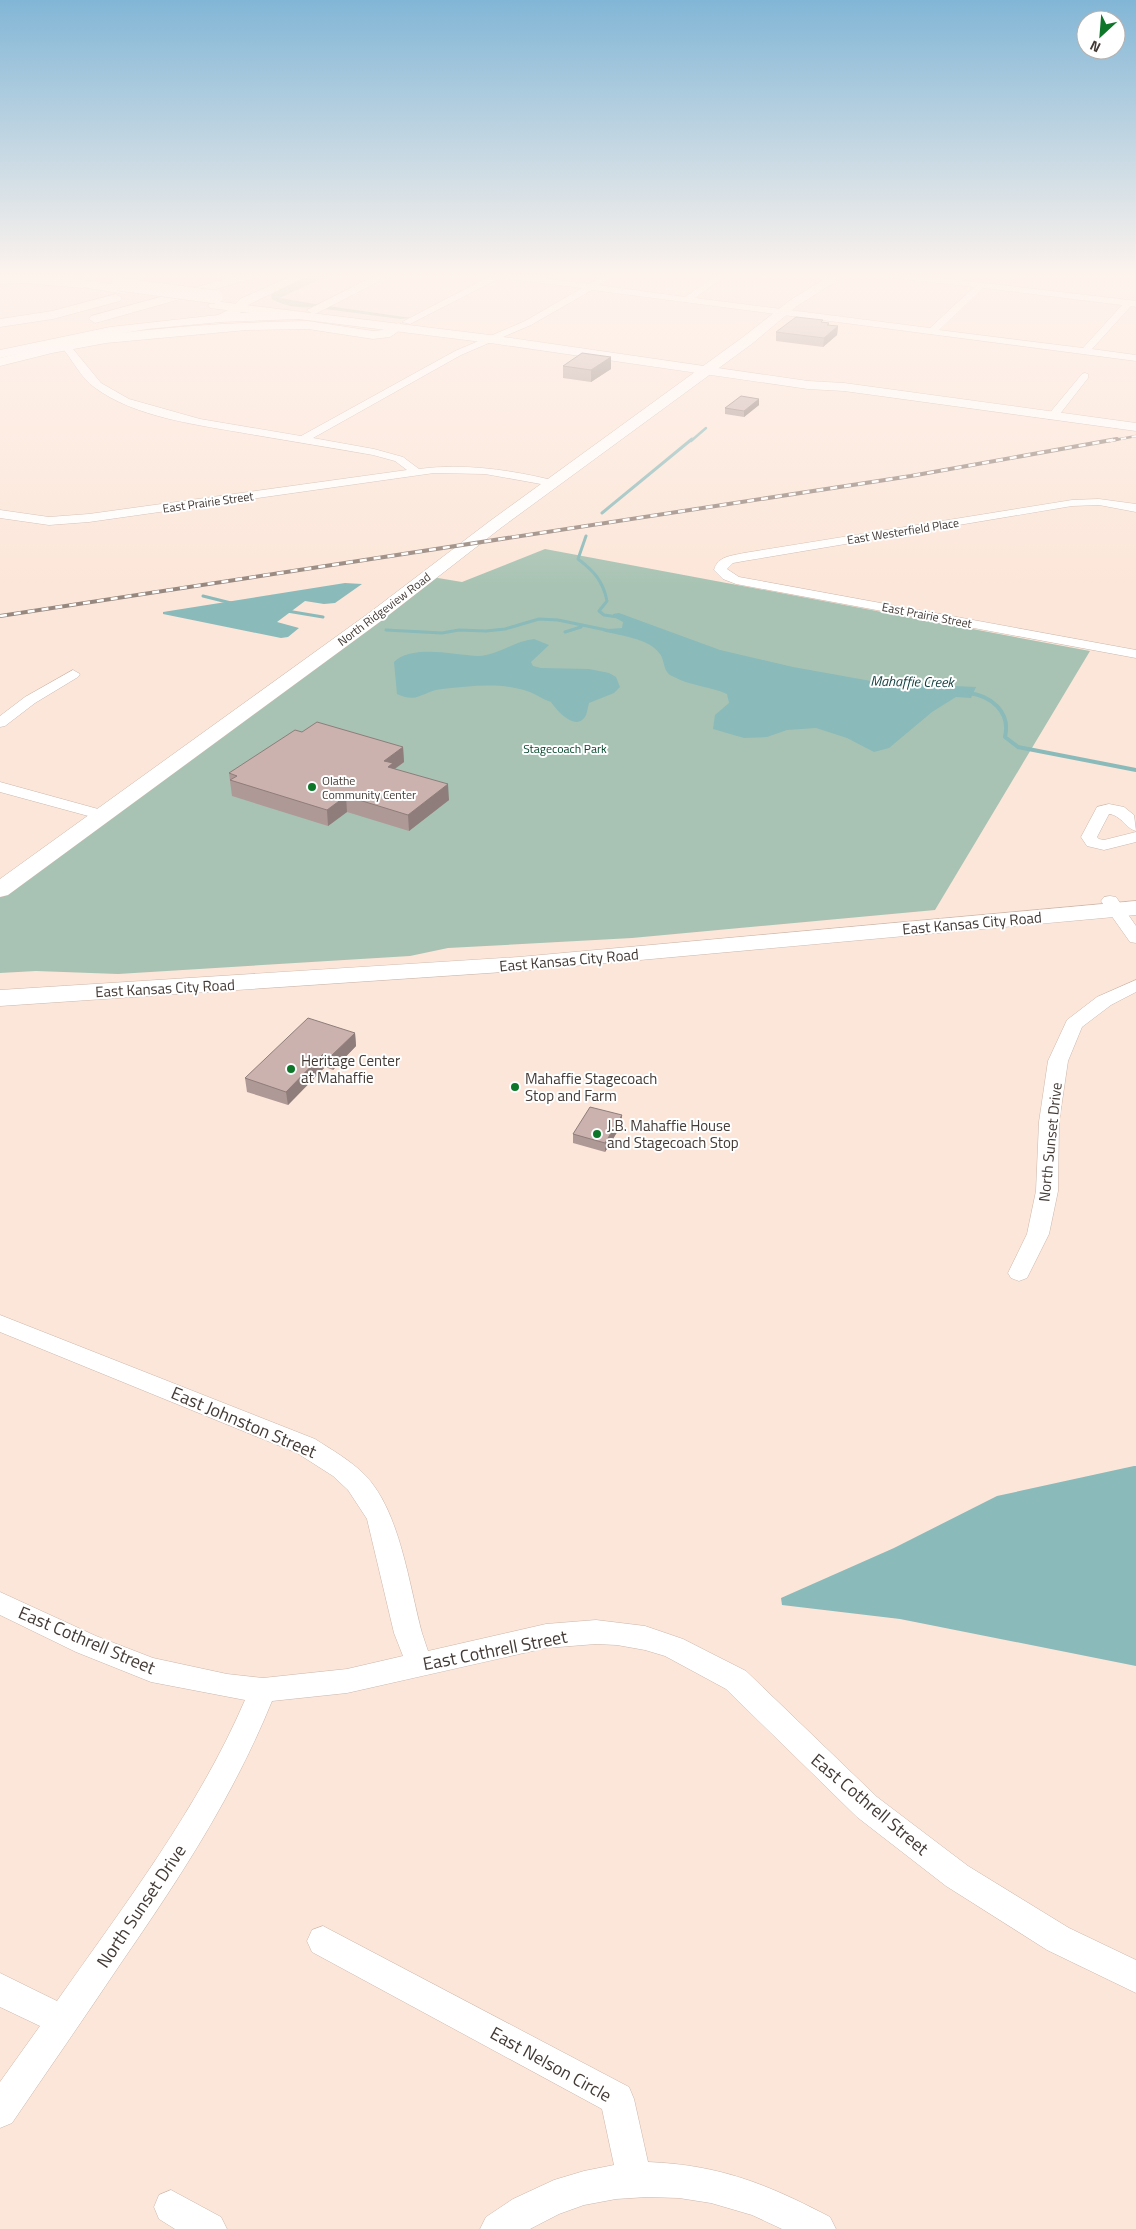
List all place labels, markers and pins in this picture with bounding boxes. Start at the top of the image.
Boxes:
place label: Olathe Community Center [322,771,416,804]
marker: Olathe Community Center [306,781,318,793]
place label: Heritage Center at Mahaffie [301,1049,400,1089]
marker: Heritage Center at Mahaffie [285,1063,297,1075]
place label: Mahaffie Stagecoach Stop and Farm [525,1067,657,1107]
marker: Mahaffie Stagecoach Stop and Farm [509,1081,521,1093]
place label: J.B. Mahaffie House and Stagecoach Stop [607,1114,739,1154]
marker: J.B. Mahaffie House and Stagecoach Stop [591,1128,603,1140]

